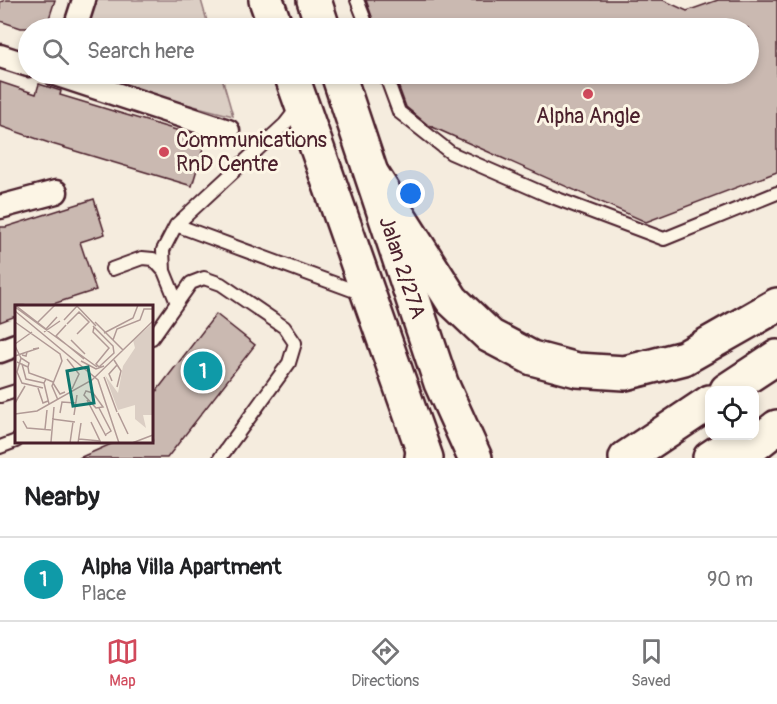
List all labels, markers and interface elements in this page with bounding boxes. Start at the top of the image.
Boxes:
search box [18,18,759,84]
icon: search [39,35,72,68]
text: Search here [87,37,194,65]
marker: Alpha Angle [581,87,595,101]
place label: Alpha Angle [536,103,641,130]
place label: Communications RnD Centre [176,127,328,178]
marker: Communications RnD Centre [157,145,171,159]
your location [396,179,425,208]
street label: Jalan 2/27A [372,213,432,322]
inset map [15,305,153,443]
pin: 1 [184,348,222,394]
map controls [705,386,759,440]
button: locate [705,386,759,440]
text: Nearby [24,481,100,513]
text: Alpha Villa Apartment [81,553,281,581]
text: 1 [40,567,47,592]
text: 90 m [707,567,753,592]
text: Place [81,581,126,606]
tab: Map [106,635,139,691]
tab: Directions [351,635,419,691]
tab: Saved [631,635,671,691]

